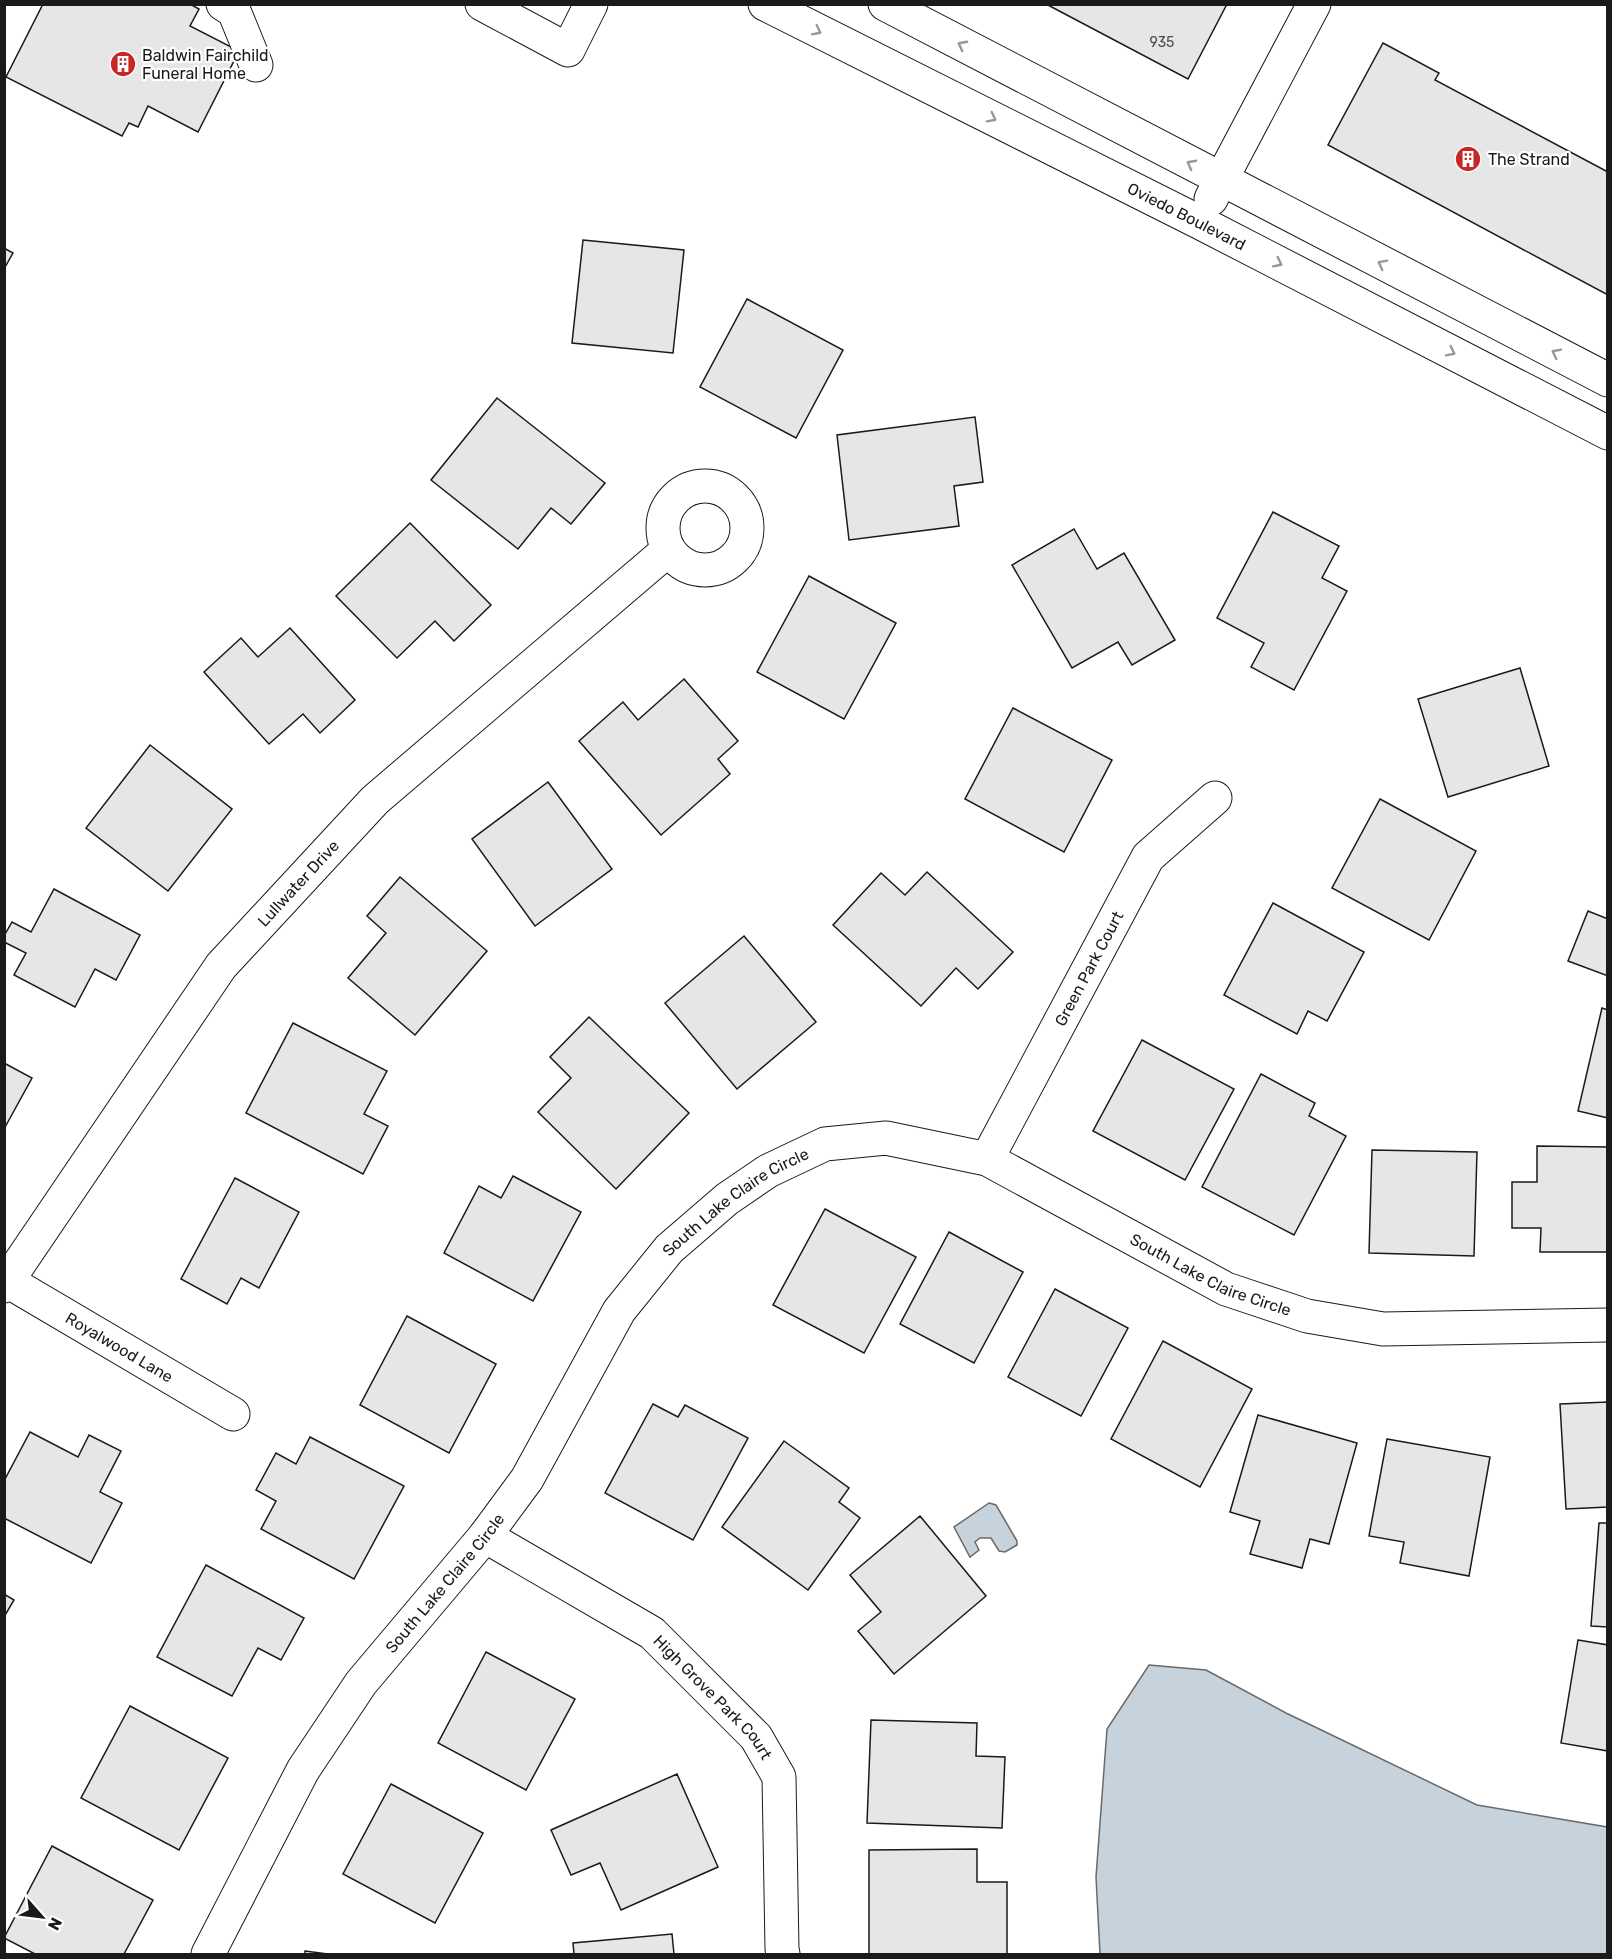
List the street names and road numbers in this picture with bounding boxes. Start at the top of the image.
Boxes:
street label: Oviedo Boulevard [1124,178,1249,254]
street label: Lullwater Drive [253,836,343,930]
street label: Green Park Court [1050,908,1127,1029]
street label: South Lake Claire Circle [658,1144,812,1259]
street label: South Lake Claire Circle [1127,1229,1294,1320]
street label: Royalwood Lane [62,1308,177,1386]
street label: South Lake Claire Circle [381,1510,508,1657]
street label: High Grove Park Court [650,1631,776,1763]

